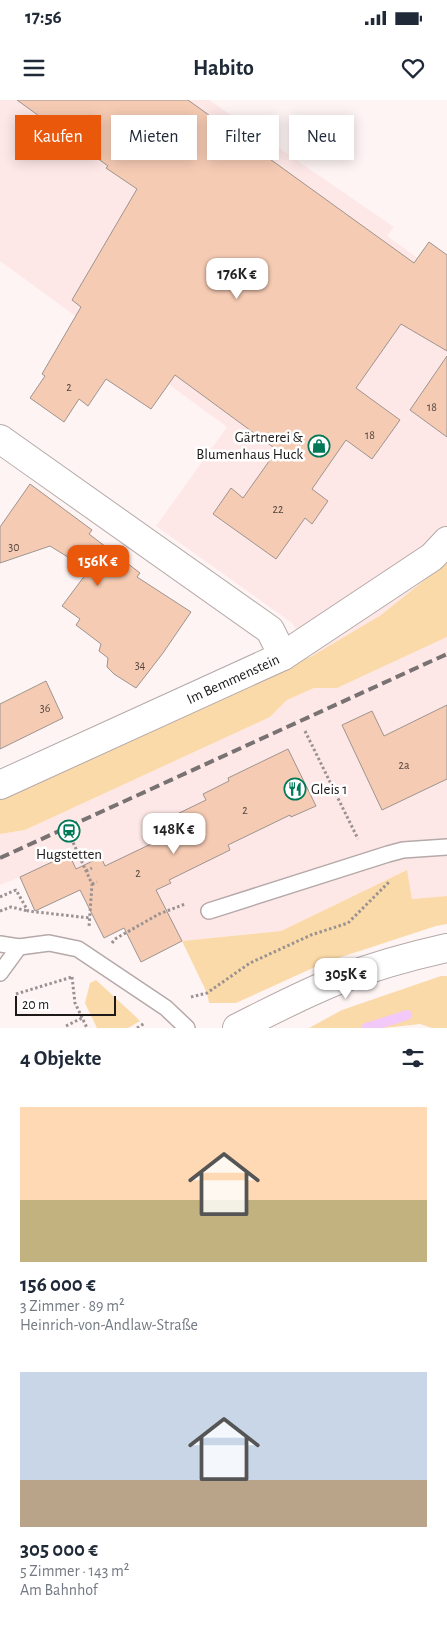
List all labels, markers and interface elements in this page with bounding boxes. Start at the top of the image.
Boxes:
text: 17:56 [25,8,62,27]
icon: menu [20,54,48,82]
icon: heart [399,54,427,82]
text: Habito [193,57,254,79]
chip: Kaufen [15,115,101,160]
chip: Mieten [111,115,197,160]
chip: Filter [207,115,279,160]
chip: Neu [289,115,354,160]
pin: 176K € [196,258,278,300]
text: 176K € [217,266,257,282]
house number: 2 [66,381,72,393]
house number: 18 [427,401,437,413]
house number: 18 [365,429,375,441]
place label: Gärtnerei & Blumenhaus Huck [196,430,304,462]
shop icon: Gärtnerei & Blumenhaus Huck [307,434,331,458]
house number: 22 [273,503,284,515]
house number: 30 [8,541,20,553]
pin: 156K € [57,544,139,587]
text: 156K € [78,553,118,569]
street label: Im Bemmenstein [184,652,282,707]
house number: 34 [135,659,146,671]
house number: 36 [40,702,51,714]
house number: 2a [398,759,410,771]
restaurant icon: Gleis 1 [283,777,307,801]
place label: Gleis 1 [311,782,347,797]
house number: 2 [242,804,248,816]
pin: 148K € [133,812,215,855]
station icon: Hugstetten [57,819,81,843]
text: 148K € [154,821,194,837]
place label: Hugstetten [36,847,102,862]
house number: 2 [135,867,141,879]
pin: 305K € [305,958,387,1000]
text: 305K € [325,966,367,982]
scale bar [15,993,116,1016]
text: 20 m [22,998,49,1012]
icon: filters [399,1044,427,1072]
text: 4 Objekte [20,1048,101,1069]
icon: home [179,1139,269,1229]
text: 156 000 € [20,1274,96,1295]
text: 3 Zimmer · 89 m² [20,1298,125,1314]
text: Heinrich-von-Andlaw-Straße [20,1317,198,1333]
icon: home [179,1404,269,1494]
text: 305 000 € [20,1539,98,1560]
text: 5 Zimmer · 143 m² [20,1563,129,1579]
text: Am Bahnhof [20,1582,98,1598]

